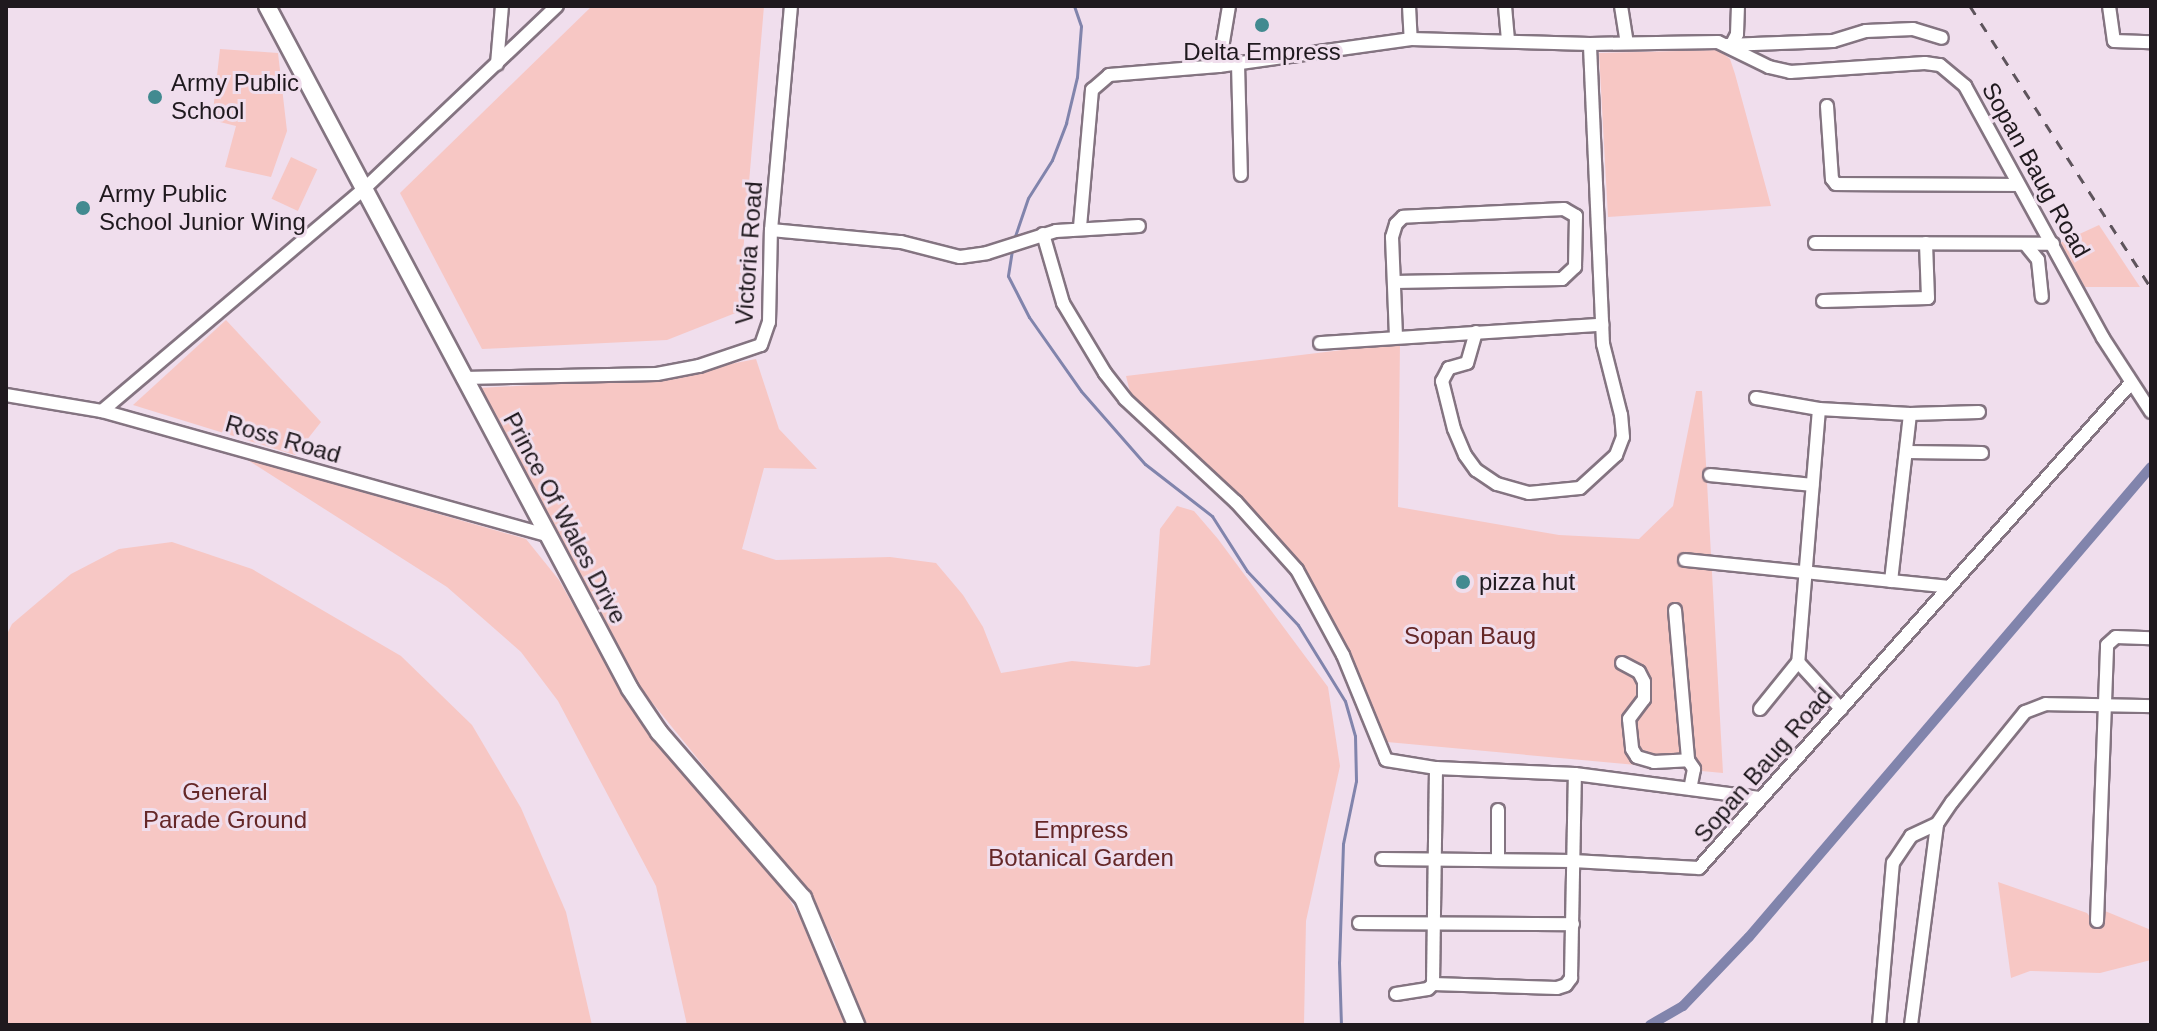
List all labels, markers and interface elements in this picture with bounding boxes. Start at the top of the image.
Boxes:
marker: Delta Empress [1253,16,1271,34]
place label: Delta Empress [1183,38,1341,66]
place label: Army Public School [171,69,299,125]
street label: Sopan Baug Road [1976,77,2096,263]
marker: Army Public School [146,88,164,106]
place label: Army Public School Junior Wing [99,180,306,236]
street label: Victoria Road [730,180,768,326]
marker: Army Public School Junior Wing [74,199,92,217]
street label: Prince Of Wales Drive [497,407,633,629]
street label: Ross Road [222,409,344,469]
place label: pizza hut [1479,568,1575,596]
marker: pizza hut [1454,573,1472,591]
park label: Sopan Baug [1404,622,1536,650]
street label: Sopan Baug Road [1688,682,1838,848]
park label: General Parade Ground [143,778,307,834]
park label: Empress Botanical Garden [988,816,1174,872]

